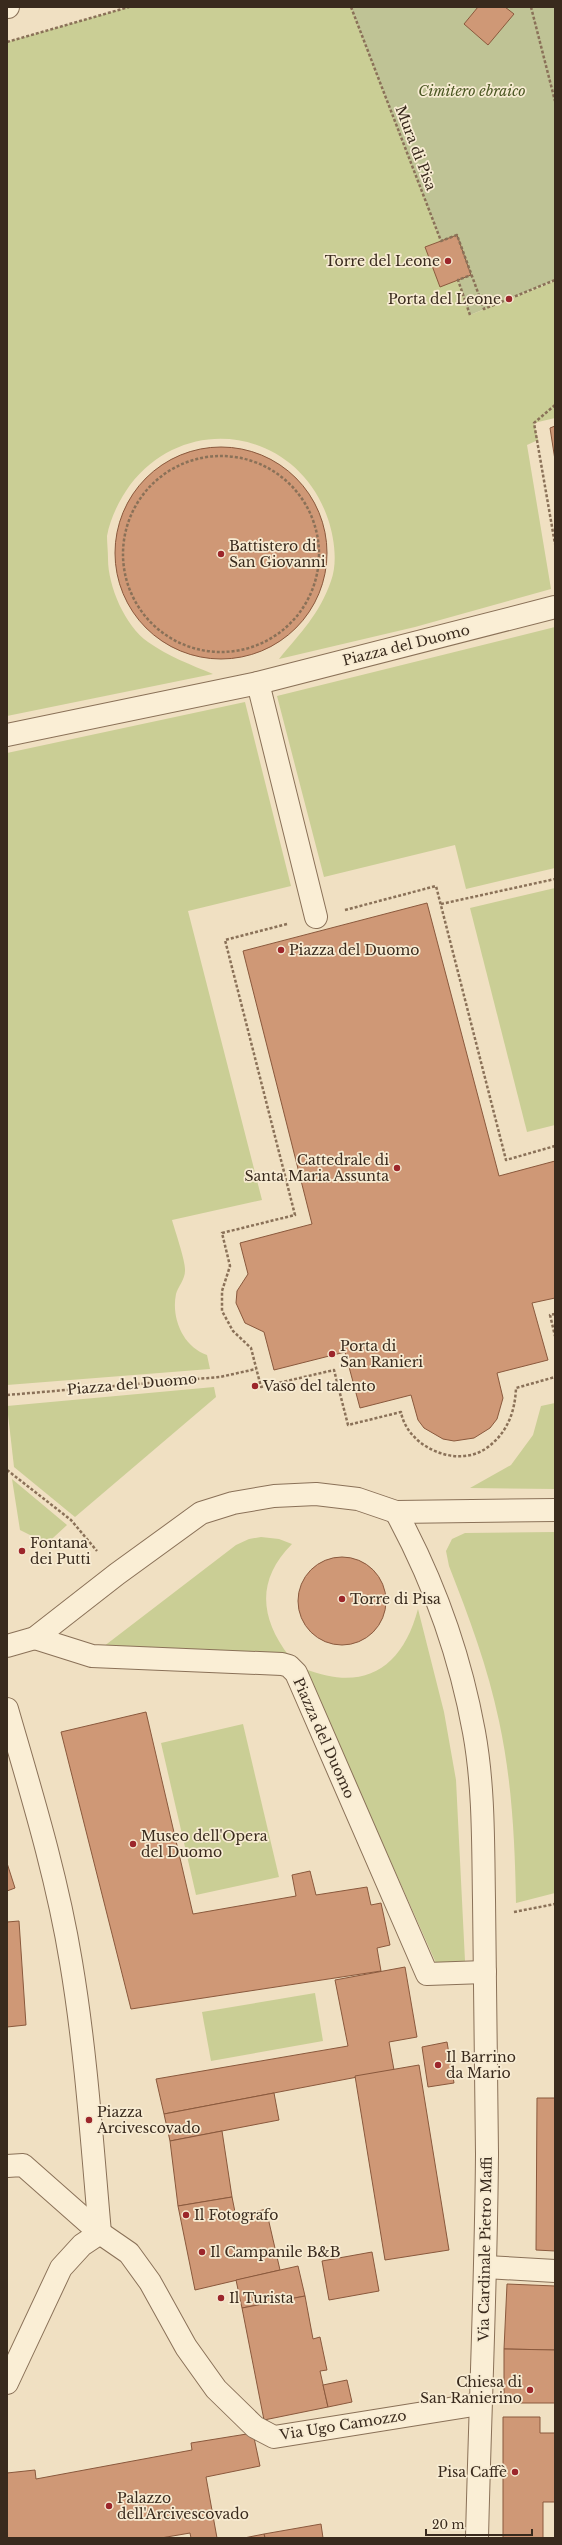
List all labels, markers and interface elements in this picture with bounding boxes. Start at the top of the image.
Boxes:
park label: Cimitero ebraico [418,82,526,100]
street label: Mura di Pisa [392,103,441,193]
place label: Torre del Leone [325,252,440,270]
marker: Torre del Leone [443,256,453,266]
place label: Porta del Leone [388,290,501,308]
marker: Porta del Leone [504,294,514,304]
place label: Battistero di San Giovanni [229,537,326,571]
marker: Battistero di San Giovanni [216,549,226,559]
street label: Piazza del Duomo [341,620,471,670]
place label: Piazza del Duomo [289,941,420,959]
marker: Piazza del Duomo [276,945,286,955]
place label: Cattedrale di Santa Maria Assunta [245,1151,389,1185]
marker: Cattedrale di Santa Maria Assunta [392,1163,402,1173]
place label: Porta di San Ranieri [340,1337,423,1371]
marker: Porta di San Ranieri [327,1349,337,1359]
street label: Piazza del Duomo [66,1369,198,1399]
place label: Vaso del talento [262,1377,376,1395]
marker: Vaso del talento [250,1381,260,1391]
place label: Fontana dei Putti [30,1534,91,1568]
marker: Fontana dei Putti [17,1546,27,1556]
place label: Torre di Pisa [350,1590,441,1608]
marker: Torre di Pisa [337,1594,347,1604]
street label: Piazza del Duomo [289,1675,359,1801]
place label: Museo dell'Opera del Duomo [141,1827,268,1861]
marker: Museo dell'Opera del Duomo [128,1839,138,1849]
place label: Il Barrino da Mario [446,2048,516,2082]
marker: Il Barrino da Mario [433,2060,443,2070]
place label: Piazza Arcivescovado [96,2103,200,2137]
marker: Piazza Arcivescovado [84,2115,94,2125]
street label: Via Cardinale Pietro Maffi [474,2156,496,2343]
place label: Il Fotografo [194,2206,278,2224]
marker: Il Fotografo [181,2210,191,2220]
place label: Il Campanile B&B [210,2243,341,2261]
marker: Il Campanile B&B [197,2247,207,2257]
place label: Il Turista [229,2289,294,2307]
marker: Il Turista [216,2293,226,2303]
place label: Chiesa di San Ranierino [420,2373,522,2407]
marker: Chiesa di San Ranierino [525,2385,535,2395]
street label: Via Ugo Camozzo [277,2406,408,2444]
place label: Pisa Caffè [438,2463,507,2481]
marker: Pisa Caffè [510,2467,520,2477]
place label: Palazzo dell'Arcivescovado [117,2489,249,2523]
marker: Palazzo dell'Arcivescovado [104,2501,114,2511]
scale bar [426,2511,532,2537]
text: 20 m [432,2517,464,2532]

